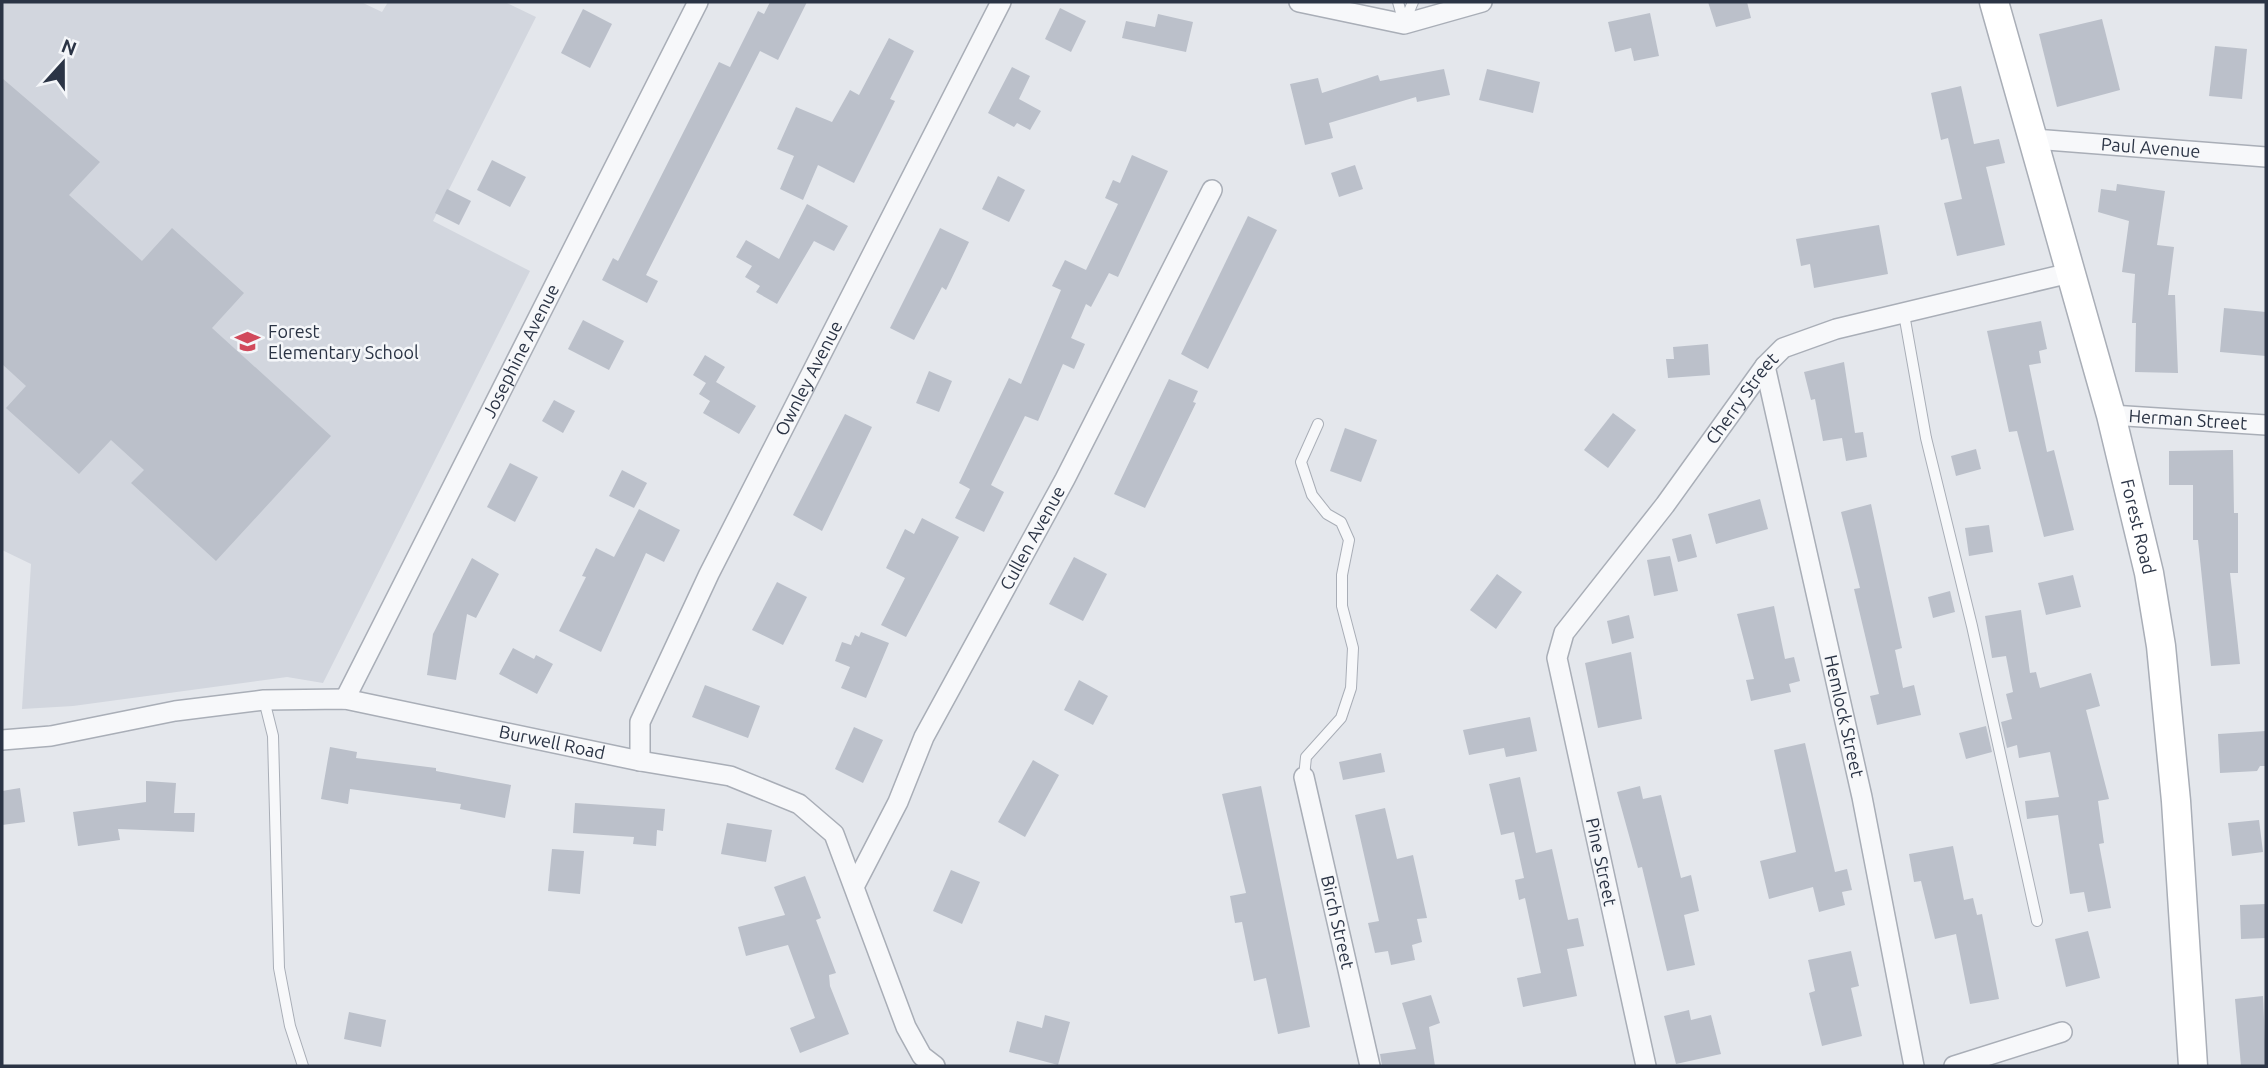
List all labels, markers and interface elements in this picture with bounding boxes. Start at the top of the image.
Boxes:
north arrow [28,28,98,98]
text: N [59,34,80,60]
street label: Paul Avenue [2100,133,2201,161]
street label: Josephine Avenue [478,280,563,421]
street label: Ownley Avenue [770,317,846,439]
place label: Forest Elementary School [268,321,419,362]
school or university icon: Forest Elementary School [234,328,262,356]
street label: Cherry Street [1701,348,1782,448]
street label: Herman Street [2128,405,2248,433]
street label: Forest Road [2118,477,2160,576]
street label: Cullen Avenue [995,482,1068,593]
street label: Hemlock Street [1821,653,1868,779]
street label: Burwell Road [497,721,607,762]
street label: Pine Street [1583,816,1621,908]
street label: Birch Street [1318,873,1359,971]

